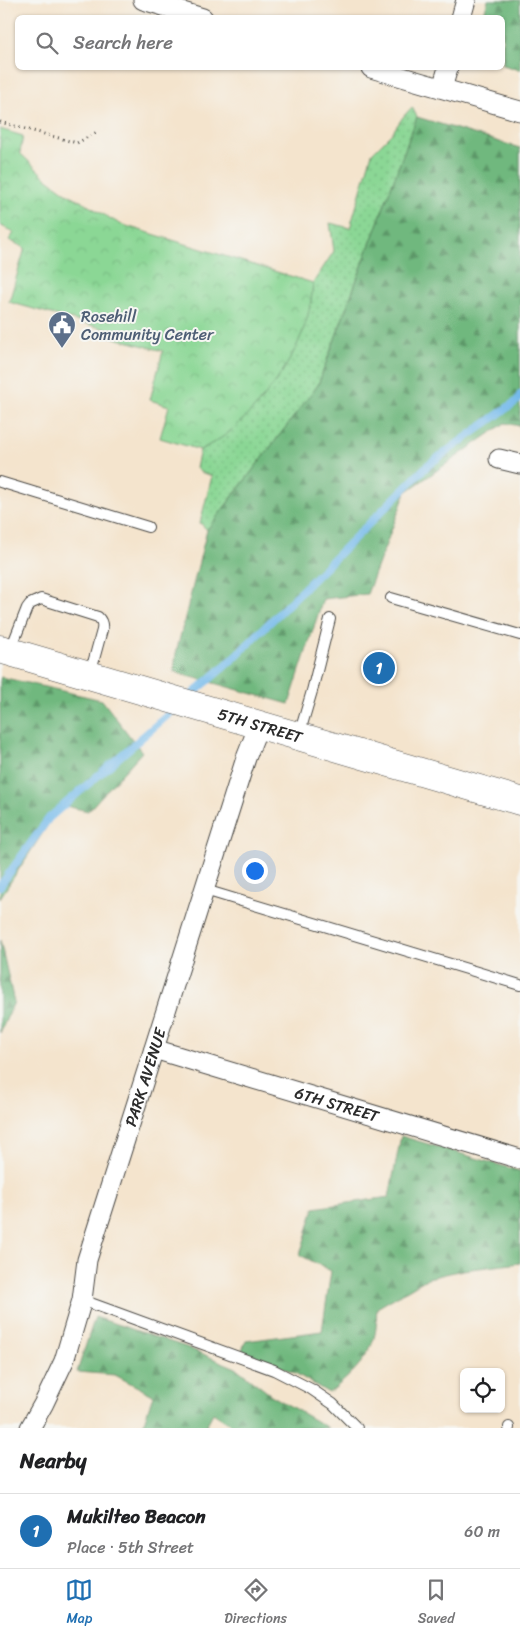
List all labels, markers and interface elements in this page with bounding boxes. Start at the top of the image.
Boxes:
search box [15,15,505,70]
text: Search here [73,26,173,59]
icon: search [33,29,61,57]
place label: Rosehill Community Center [81,302,215,349]
public building icon: Rosehill Community Center [47,310,77,349]
pin: 1 [363,649,395,687]
street label: 5TH STREET [214,699,307,751]
your location [242,858,268,884]
street label: PARK AVENUE [116,1023,174,1130]
street label: 6TH STREET [291,1078,383,1131]
map controls [460,1368,505,1413]
button: locate [460,1368,505,1413]
text: Nearby [20,1442,86,1480]
text: Mukilteo Beacon [67,1500,206,1533]
text: 1 [33,1517,39,1546]
text: 60 m [464,1517,500,1546]
text: Place · 5th Street [67,1533,194,1562]
tab: Map [65,1576,93,1631]
tab: Directions [224,1576,287,1631]
tab: Saved [418,1576,455,1631]

